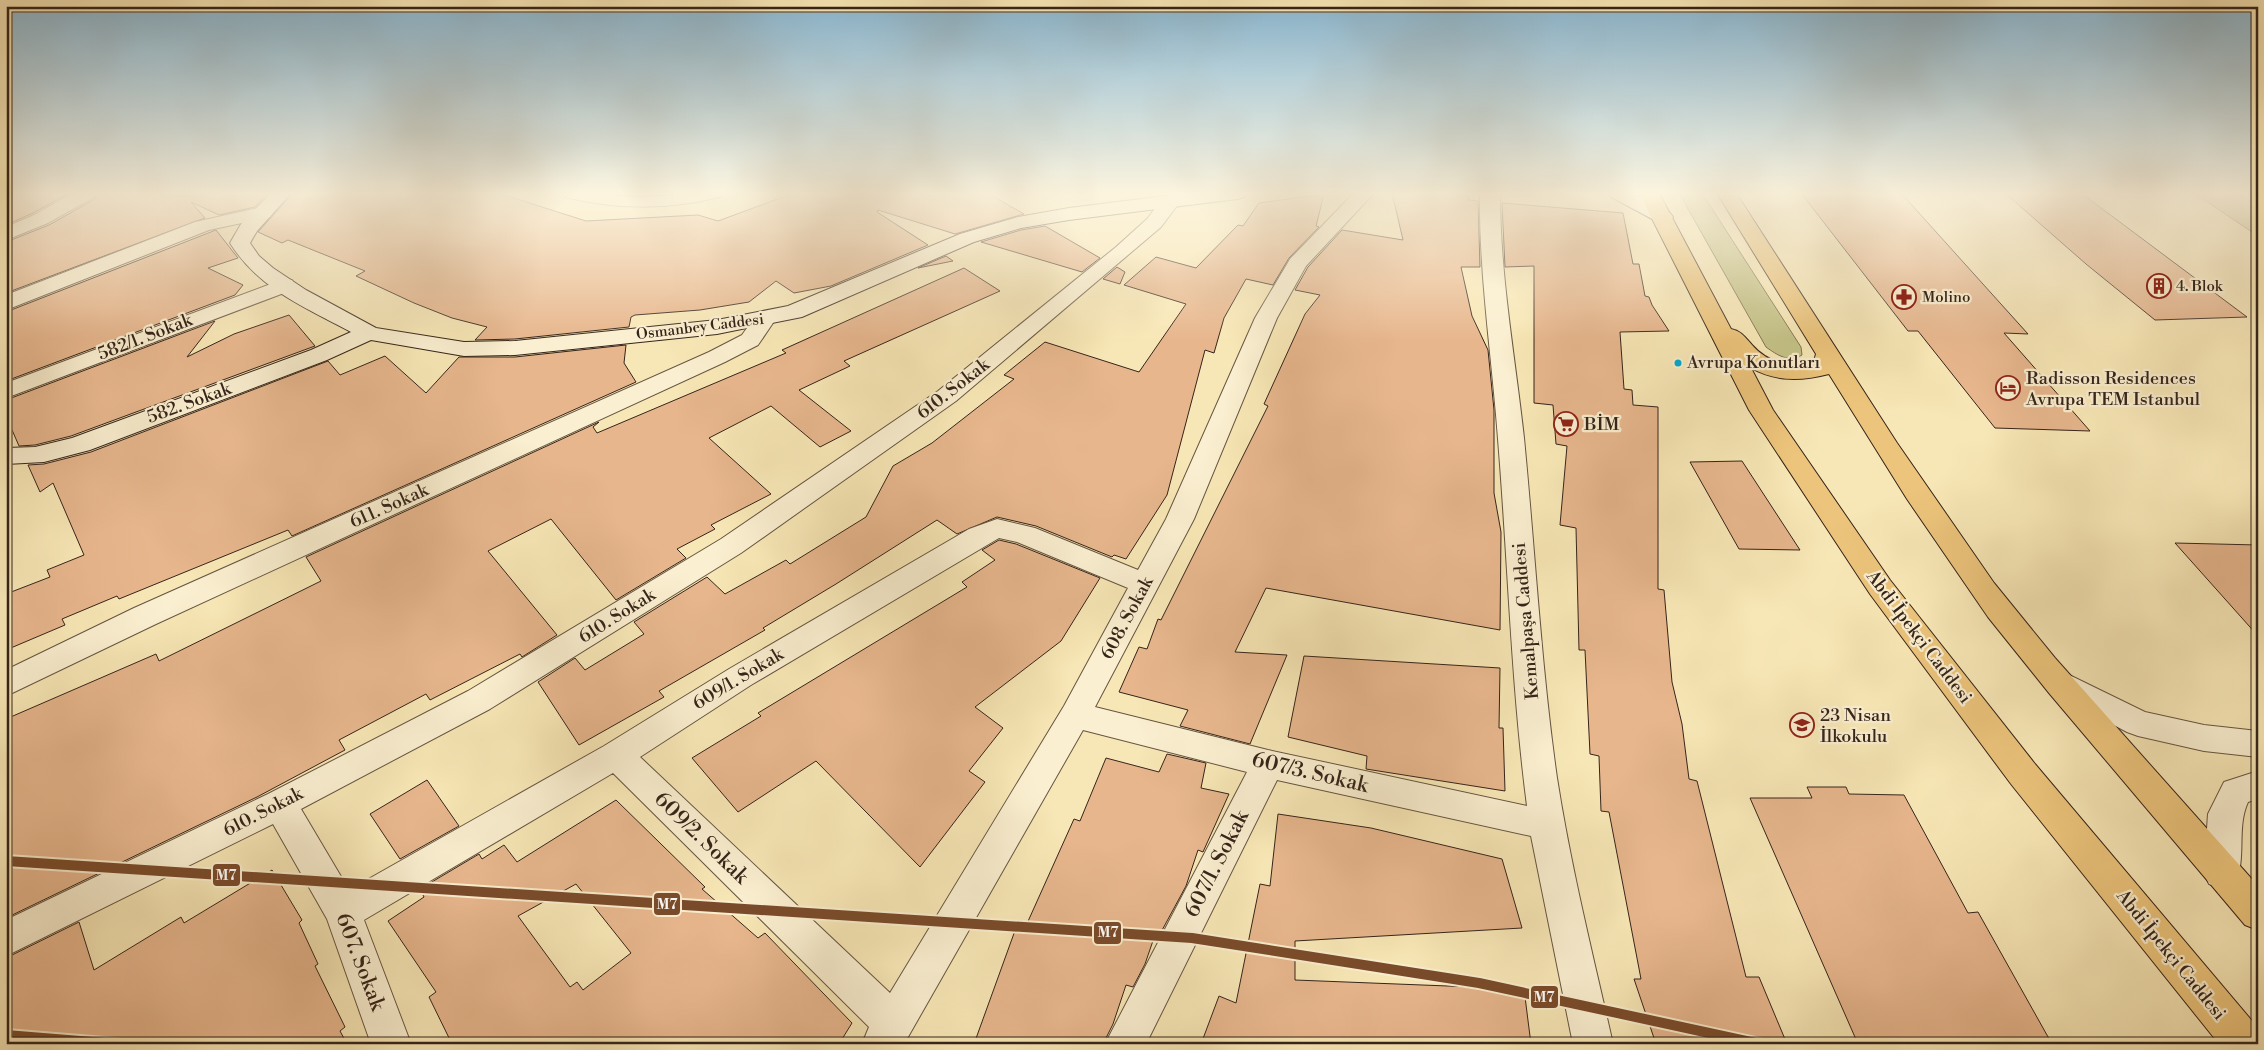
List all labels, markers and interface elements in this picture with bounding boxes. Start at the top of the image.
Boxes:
building icon: 4. Blok [2146,273,2172,299]
place label: 4. Blok [2176,277,2224,296]
pharmacy icon: Molino [1891,284,1917,310]
place label: Molino [1922,288,1970,307]
street label: 582/1. Sokak [94,308,197,366]
street label: Osmanbey Caddesi [635,310,765,344]
street label: 610. Sokak [912,352,995,425]
place label: Avrupa Konutları [1686,352,1821,374]
marker: Avrupa Konutları [1673,358,1683,368]
place label: Radisson Residences Avrupa TEM Istanbul [2025,367,2201,411]
hotel icon: Radisson Residences Avrupa TEM Istanbul [1995,375,2021,401]
street label: 582. Sokak [144,377,236,429]
supermarket icon: BİM [1553,411,1579,437]
place label: BİM [1583,413,1619,436]
street label: 611. Sokak [346,478,433,533]
street label: Kemalpaşa Caddesi [1508,542,1544,700]
street label: Abdi İpekçi Caddesi [1861,565,1977,708]
street label: 608. Sokak [1096,571,1159,663]
street label: 610. Sokak [574,583,661,649]
street label: 609/1. Sokak [688,642,789,715]
place label: 23 Nisan İlkokulu [1820,704,1891,748]
school or university icon: 23 Nisan İlkokulu [1789,712,1815,738]
street label: 607/3. Sokak [1249,747,1372,799]
street label: 610. Sokak [219,781,308,842]
street label: 609/2. Sokak [648,786,754,890]
street label: 607/1. Sokak [1179,805,1255,922]
line badge: M7 [212,863,241,887]
text: M7 [215,867,237,885]
street label: Abdi İpekçi Caddesi [2111,884,2231,1025]
line badge: M7 [653,892,681,916]
text: M7 [656,896,678,914]
street label: 607. Sokak [329,909,391,1015]
line badge: M7 [1093,921,1122,945]
text: M7 [1097,924,1119,942]
line badge: M7 [1530,985,1559,1009]
text: M7 [1533,989,1555,1007]

